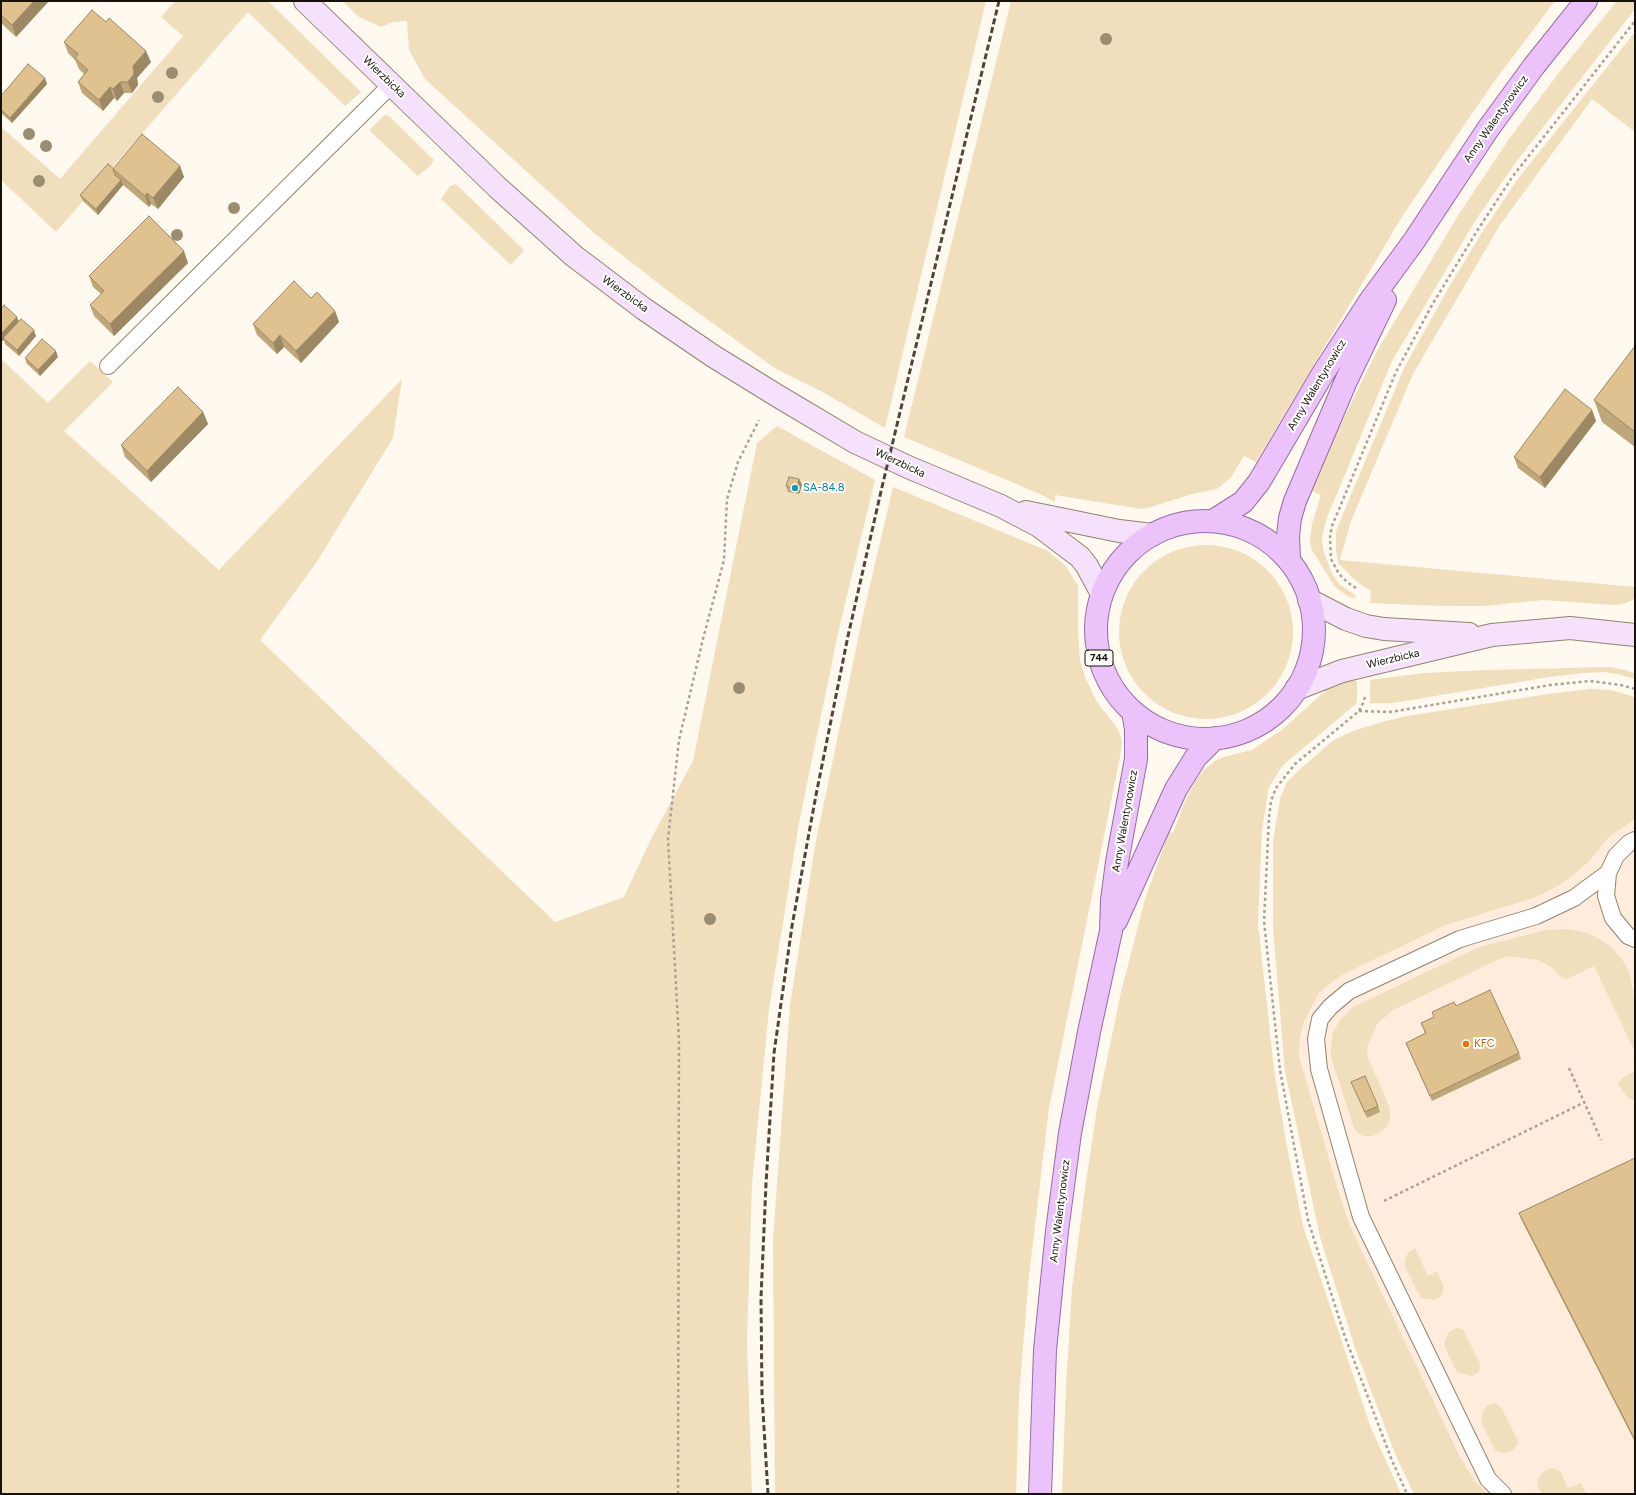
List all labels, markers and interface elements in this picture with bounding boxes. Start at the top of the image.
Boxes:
street label: Wierzbicka [360,53,408,101]
street label: Anny Walentynowicz [1461,73,1531,165]
street label: Wierzbicka [599,273,651,315]
street label: Anny Walentynowicz [1285,337,1349,433]
street label: Wierzbicka [873,446,927,480]
place label: SA-84.8 [803,481,844,495]
marker: SA-84.8 [790,483,800,493]
street label: Wierzbicka [1365,646,1421,672]
road number: 744 [1085,650,1113,666]
street label: Anny Walentynowicz [1110,769,1140,873]
place label: KFC [1474,1037,1495,1051]
marker: KFC [1461,1039,1471,1049]
street label: Anny Walentynowicz [1047,1159,1073,1263]

